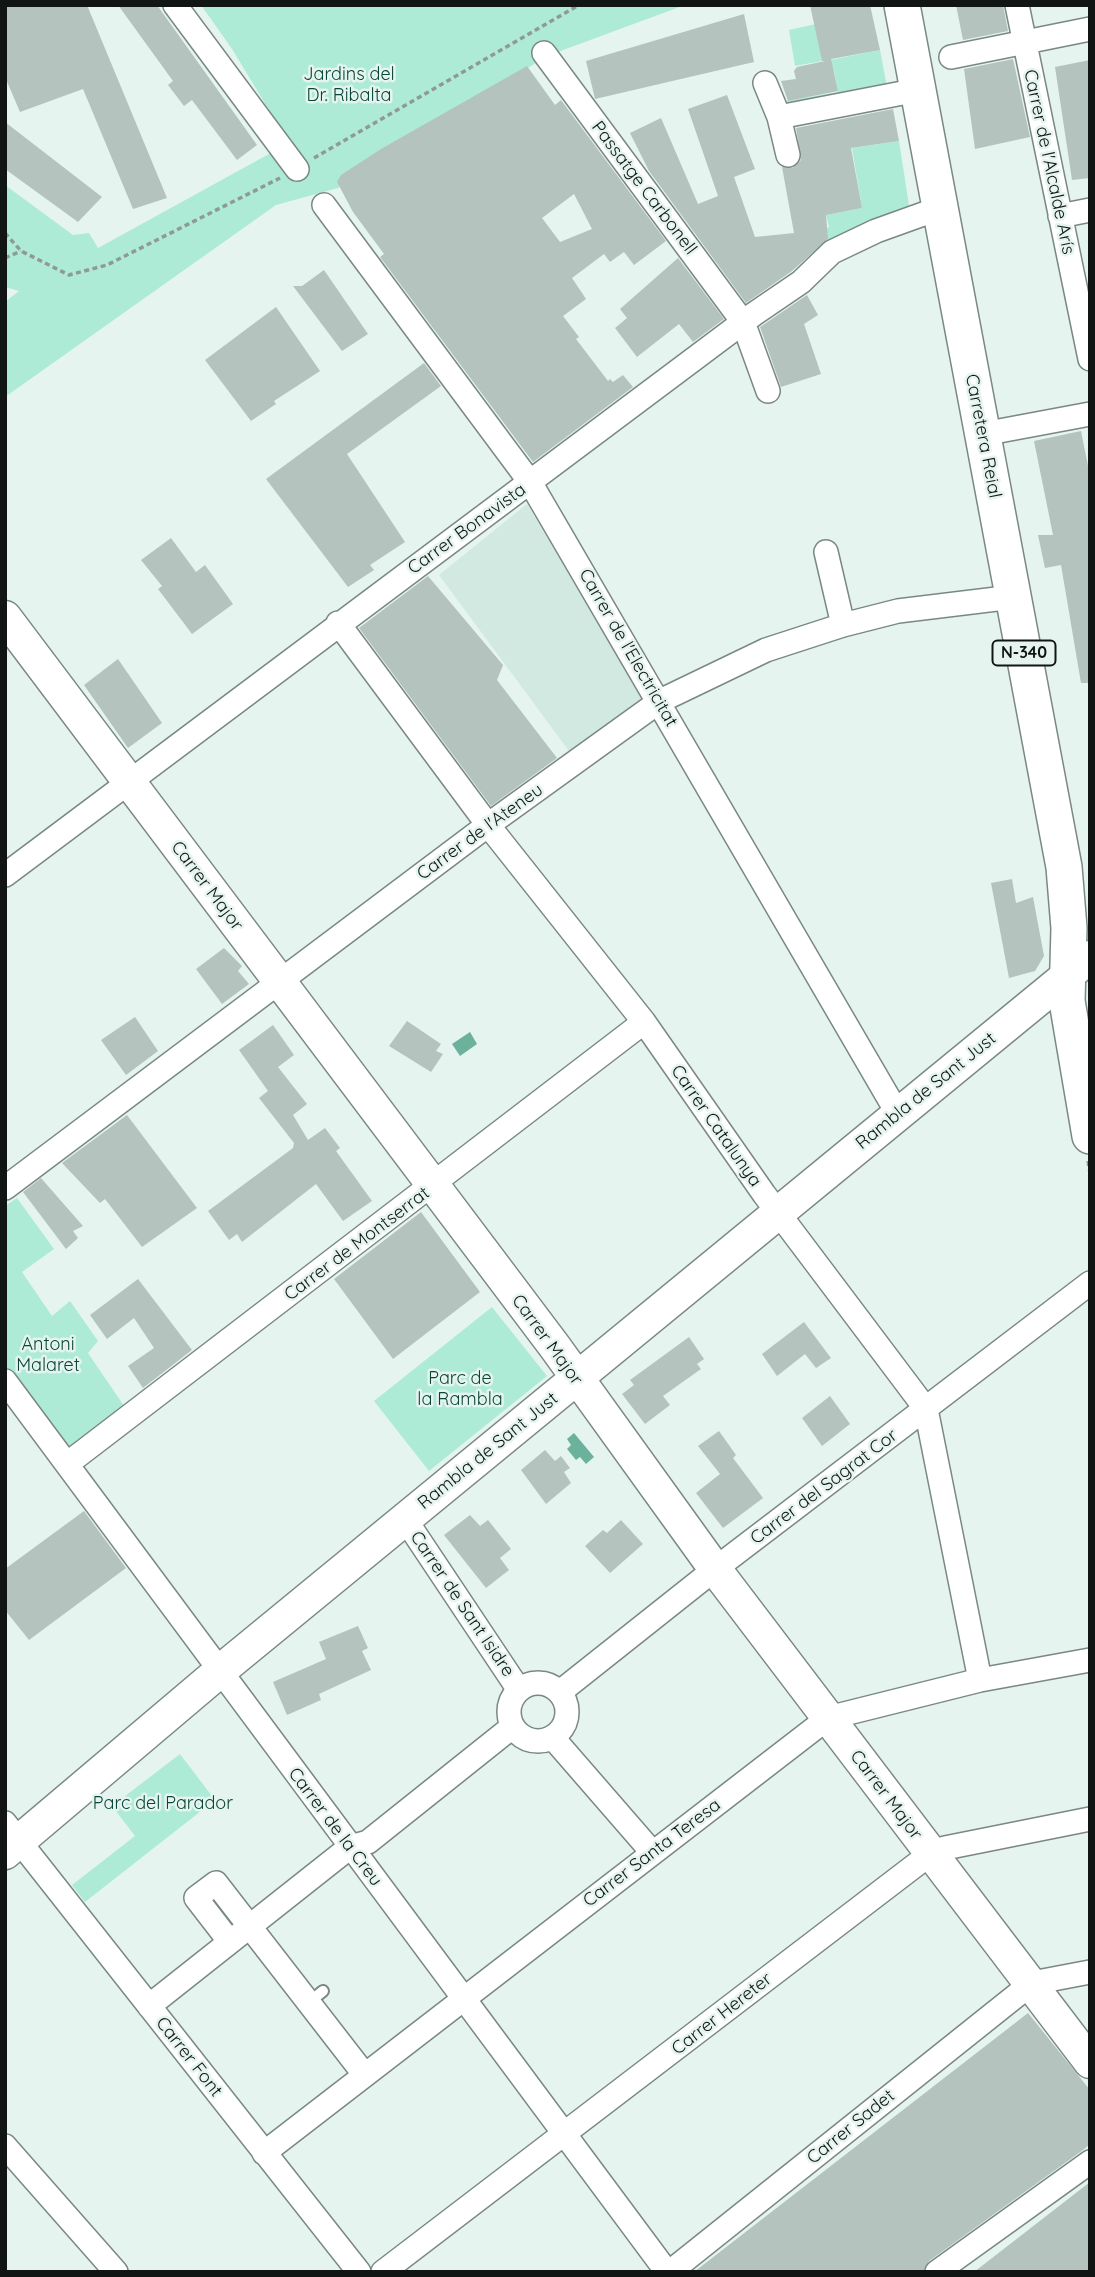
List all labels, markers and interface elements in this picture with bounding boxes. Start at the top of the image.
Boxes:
park label: Jardins del Dr. Ribalta [303,64,395,106]
street label: Carrer de l'Alcalde Arís [1019,68,1079,256]
street label: Passatge Carbonell [587,117,701,259]
street label: Carretera Reial [960,372,1006,500]
street label: Carrer Bonavista [404,479,530,579]
street label: Carrer de l'Electricitat [574,565,682,731]
road number: N-340 [992,640,1056,666]
street label: Carrer de l'Ateneu [413,779,547,885]
street label: Carrer Major [166,837,248,935]
street label: Rambla de Sant Just [852,1028,1000,1154]
street label: Carrer Catalunya [666,1061,766,1191]
street label: Carrer de Montserrat [280,1182,434,1306]
street label: Carrer Major [507,1291,587,1389]
park label: Antoni Malaret [16,1334,80,1376]
park label: Parc de la Rambla [417,1368,503,1410]
street label: Rambla de Sant Just [414,1388,562,1514]
street label: Carrer del Sagrat Cor [746,1425,902,1549]
street label: Carrer de Sant Isidre [405,1527,519,1681]
street label: Carrer Major [845,1746,927,1844]
street label: Carrer de la Creu [283,1763,387,1891]
park label: Parc del Parador [93,1793,233,1815]
street label: Carrer Santa Teresa [579,1794,725,1912]
street label: Carrer Hereter [668,1968,776,2060]
street label: Carrer Font [151,2013,227,2101]
street label: Carrer Sadet [803,2085,899,2169]

